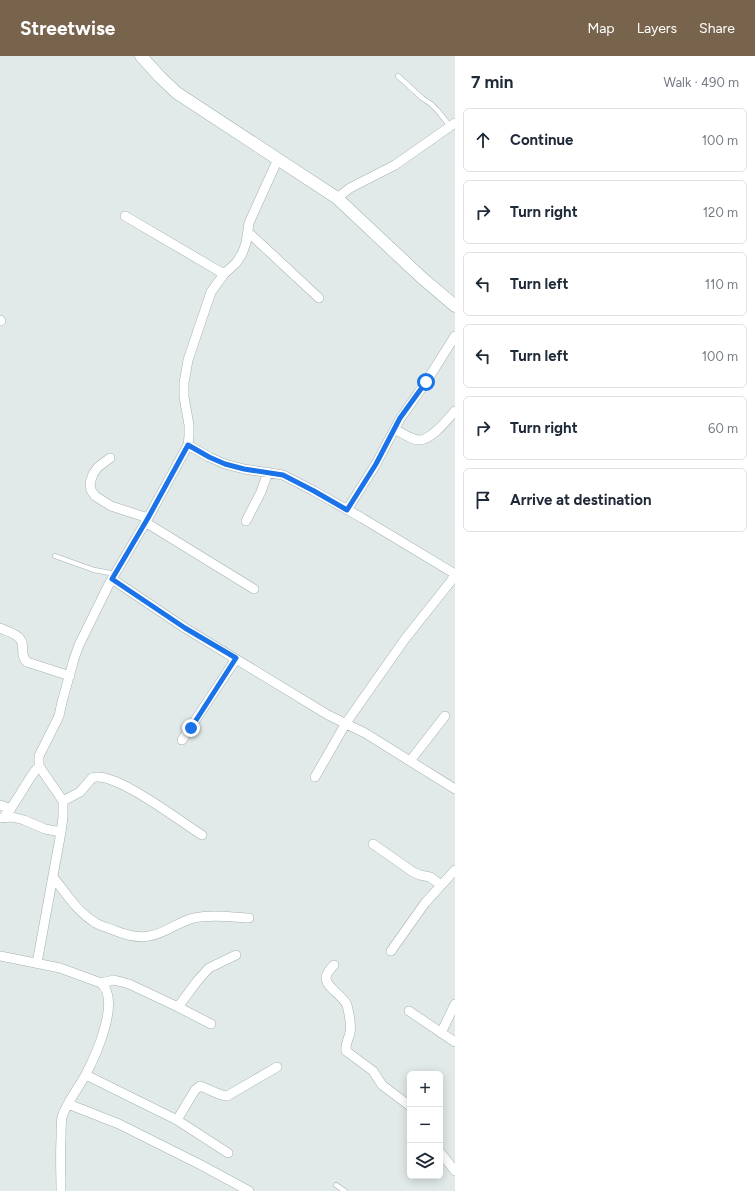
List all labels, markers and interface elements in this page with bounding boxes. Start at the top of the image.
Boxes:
text: Streetwise [20,17,115,40]
text: Map [587,20,615,37]
text: Layers [637,20,677,37]
text: Share [699,20,735,37]
text: 7 min [471,72,513,92]
text: Walk · 490 m [663,75,739,90]
icon: ahead [472,129,494,151]
text: Continue [510,131,573,149]
text: 100 m [702,133,738,148]
icon: right [472,201,494,223]
text: Turn right [510,203,578,221]
text: 120 m [703,205,738,220]
icon: left [472,273,494,295]
text: Turn left [510,275,568,293]
text: 110 m [705,277,738,292]
icon: left [472,345,494,367]
text: Turn left [510,347,568,365]
text: 100 m [702,349,738,364]
route start [417,373,435,391]
icon: right [472,417,494,439]
text: Turn right [510,419,578,437]
text: 60 m [708,421,738,436]
icon: arrive [472,489,494,511]
text: Arrive at destination [510,491,651,509]
route end [182,719,200,737]
map controls [407,1071,443,1179]
button: + [407,1071,443,1107]
button: − [407,1107,443,1143]
button: layers [407,1143,443,1179]

